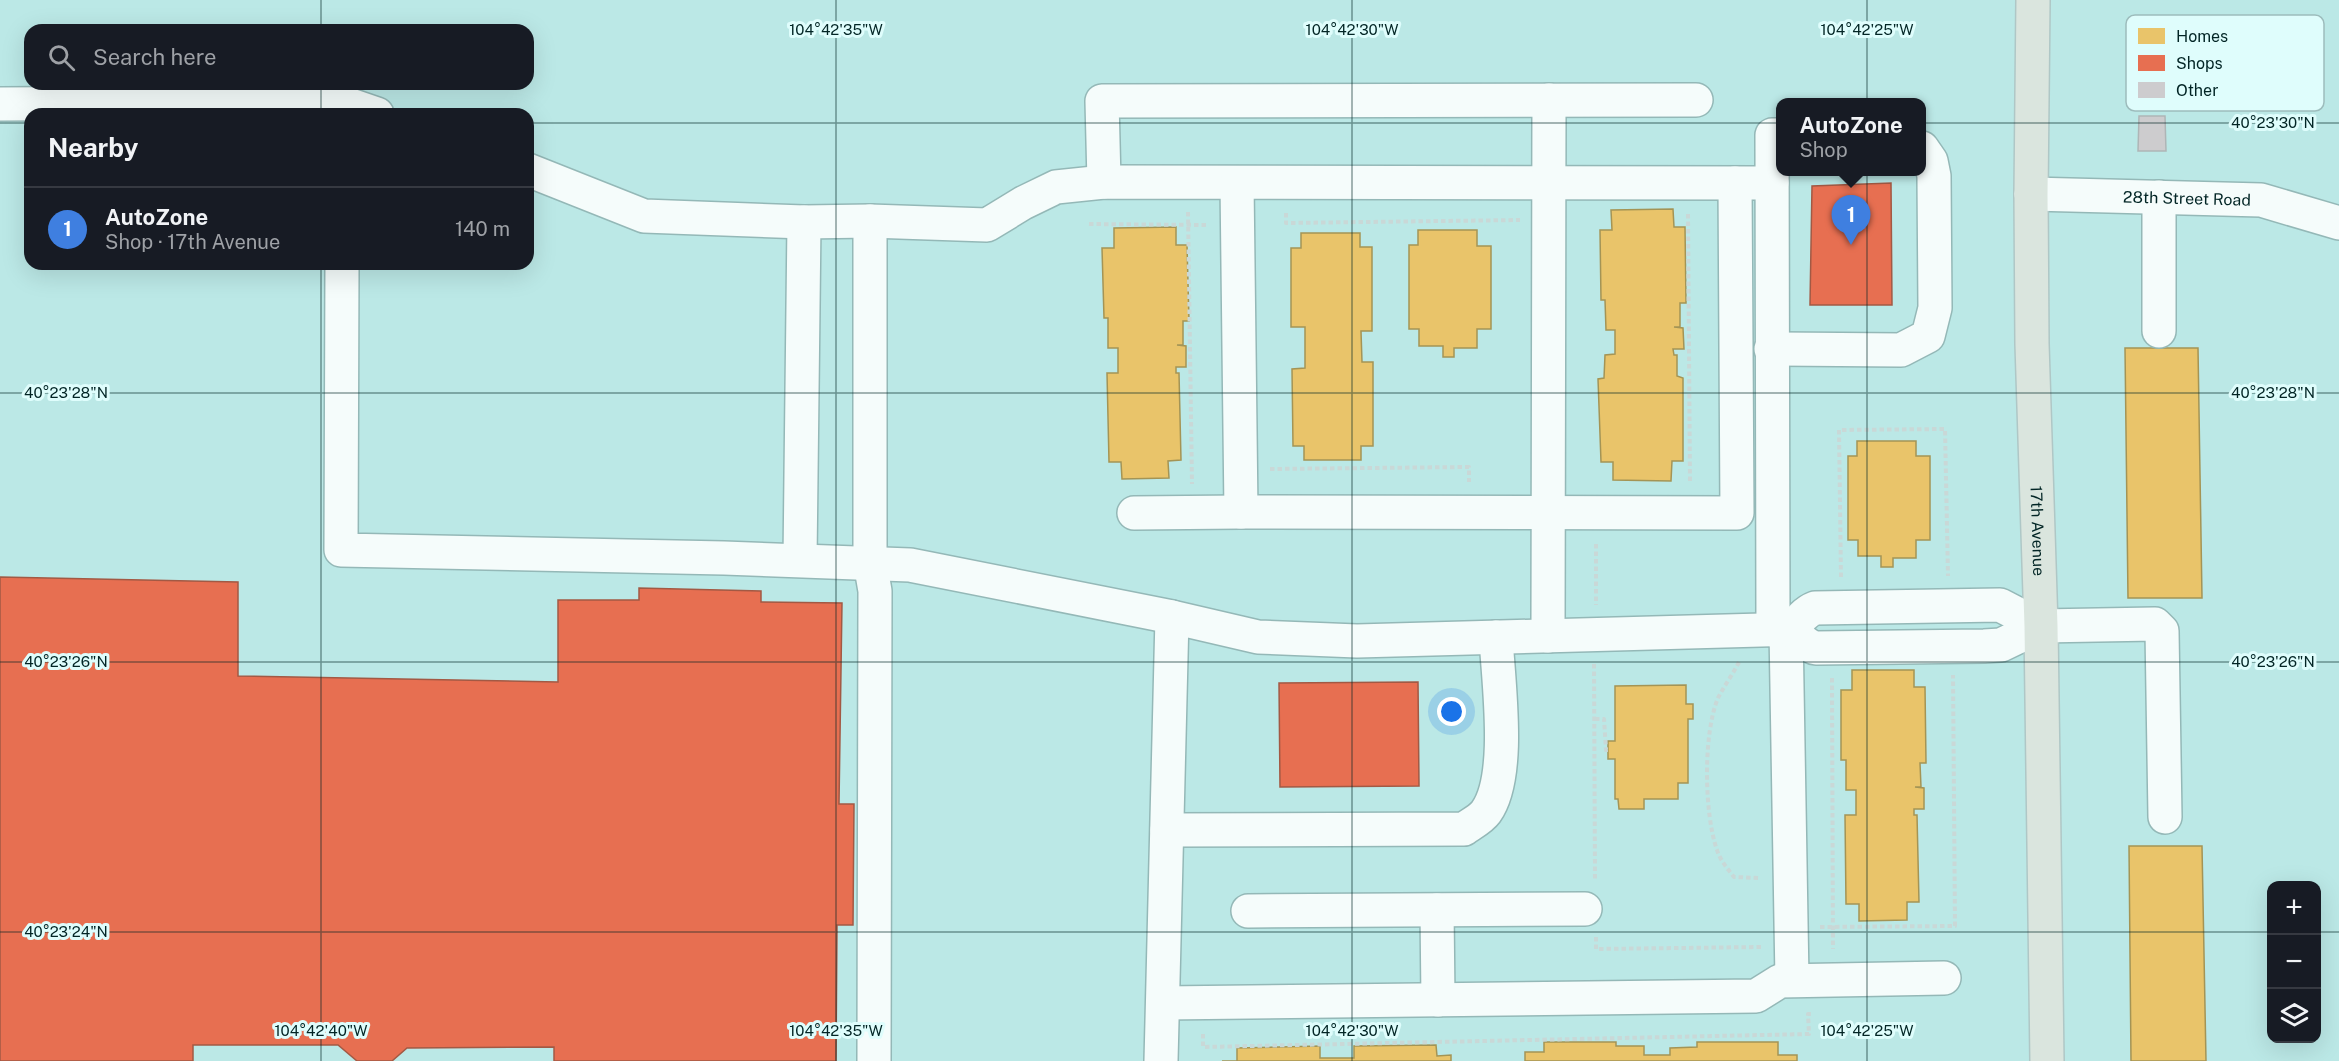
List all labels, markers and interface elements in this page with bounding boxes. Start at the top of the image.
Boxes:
legend [2126,15,2324,111]
text: 104°42'35"W [789,21,883,38]
text: 104°42'30"W [1306,21,1398,38]
text: 104°42'25"W [1821,21,1913,38]
search box [24,24,534,90]
text: Homes [2176,27,2228,46]
icon: search [45,41,78,74]
text: Search here [93,44,217,70]
text: Shops [2176,54,2223,73]
text: Other [2176,81,2218,100]
popup [1776,98,1926,176]
text: AutoZone [1799,112,1903,138]
text: 40°23'30"N [2231,114,2315,131]
text: Nearby [48,132,138,163]
text: Shop [1799,138,1848,162]
street label: 28th Street Road [2123,187,2251,209]
pin: 1 [1832,196,1870,245]
text: AutoZone [105,204,208,230]
text: 1 [63,217,72,241]
text: 140 m [455,217,510,241]
text: Shop · 17th Avenue [105,230,280,254]
text: 40°23'28"N [24,384,108,401]
text: 40°23'28"N [2231,384,2315,401]
street label: 17th Avenue [2027,485,2049,576]
text: 40°23'26"N [24,653,108,670]
text: 40°23'26"N [2231,653,2315,670]
your location [1437,697,1466,726]
map controls [2267,881,2321,1043]
button: + [2267,881,2321,935]
text: 40°23'24"N [24,923,108,940]
button: − [2267,935,2321,989]
button: layers [2267,989,2321,1043]
text: 104°42'40"W [274,1022,368,1039]
text: 104°42'35"W [789,1022,883,1039]
text: 104°42'30"W [1306,1022,1398,1039]
text: 104°42'25"W [1821,1022,1913,1039]

